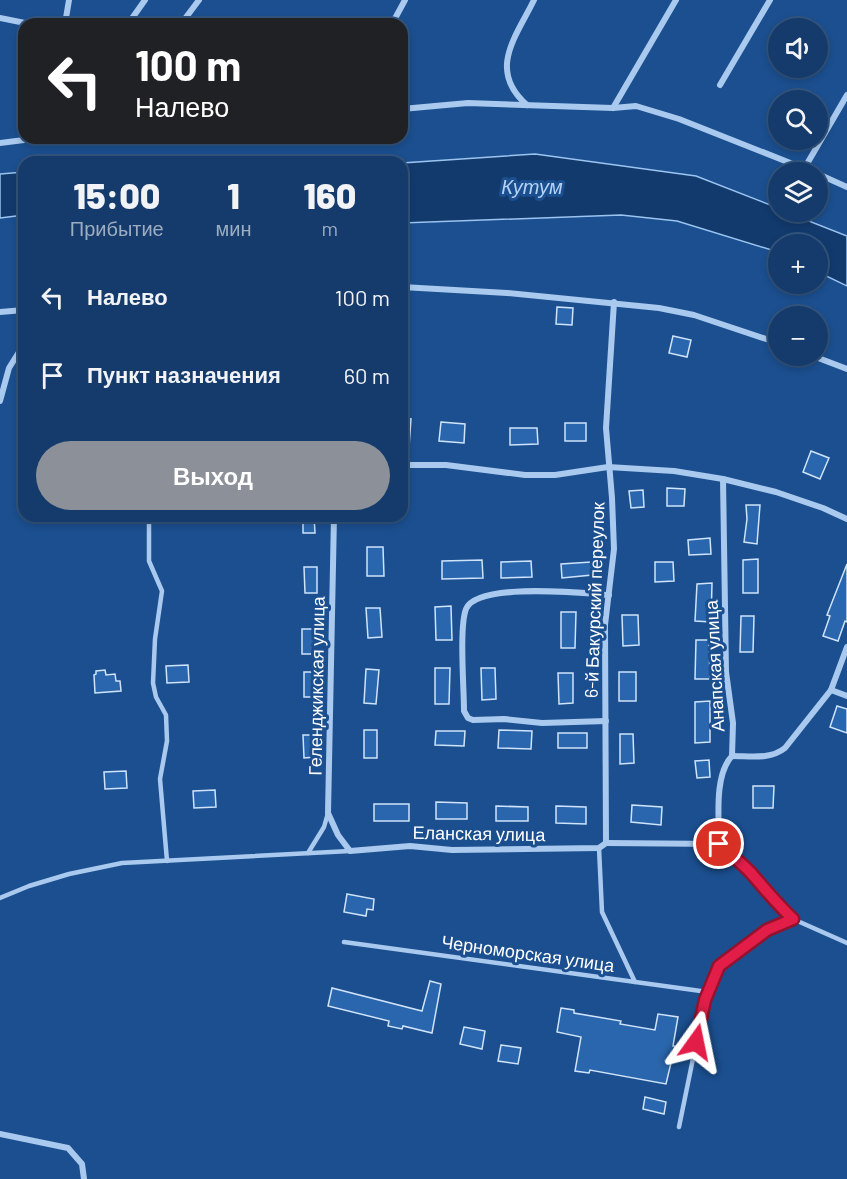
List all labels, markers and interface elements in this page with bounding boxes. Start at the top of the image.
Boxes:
map controls [768,18,828,366]
button: sound [768,18,828,78]
text: 100 m [135,39,241,89]
icon: left [36,42,114,120]
text: Налево [135,90,229,122]
button: search [768,90,828,150]
button: layers [768,162,828,222]
text: 15:00 [73,173,160,216]
text: 1 [227,173,240,216]
text: 160 [303,173,356,216]
water label: Кутум [501,174,563,198]
text: Прибытие [70,216,164,240]
text: мин [216,216,251,240]
text: m [321,216,338,240]
button: + [768,234,828,294]
icon: left [36,281,69,314]
text: Налево [87,283,168,309]
text: 100 m [335,284,390,310]
button: − [768,306,828,366]
icon: arrive [36,359,69,392]
text: Пункт назначения [87,361,281,387]
text: 60 m [344,362,390,388]
button: Выход [36,441,390,510]
street label: 6-й Бакурский переулок [580,502,608,698]
street label: Геленджикская улица [303,595,329,776]
street label: Анапская улица [700,599,728,732]
pin [693,818,744,869]
street label: Еланская улица [413,821,546,845]
icon: arrive [702,827,735,860]
street label: Черноморская улица [440,930,617,976]
position arrow [664,1010,728,1074]

